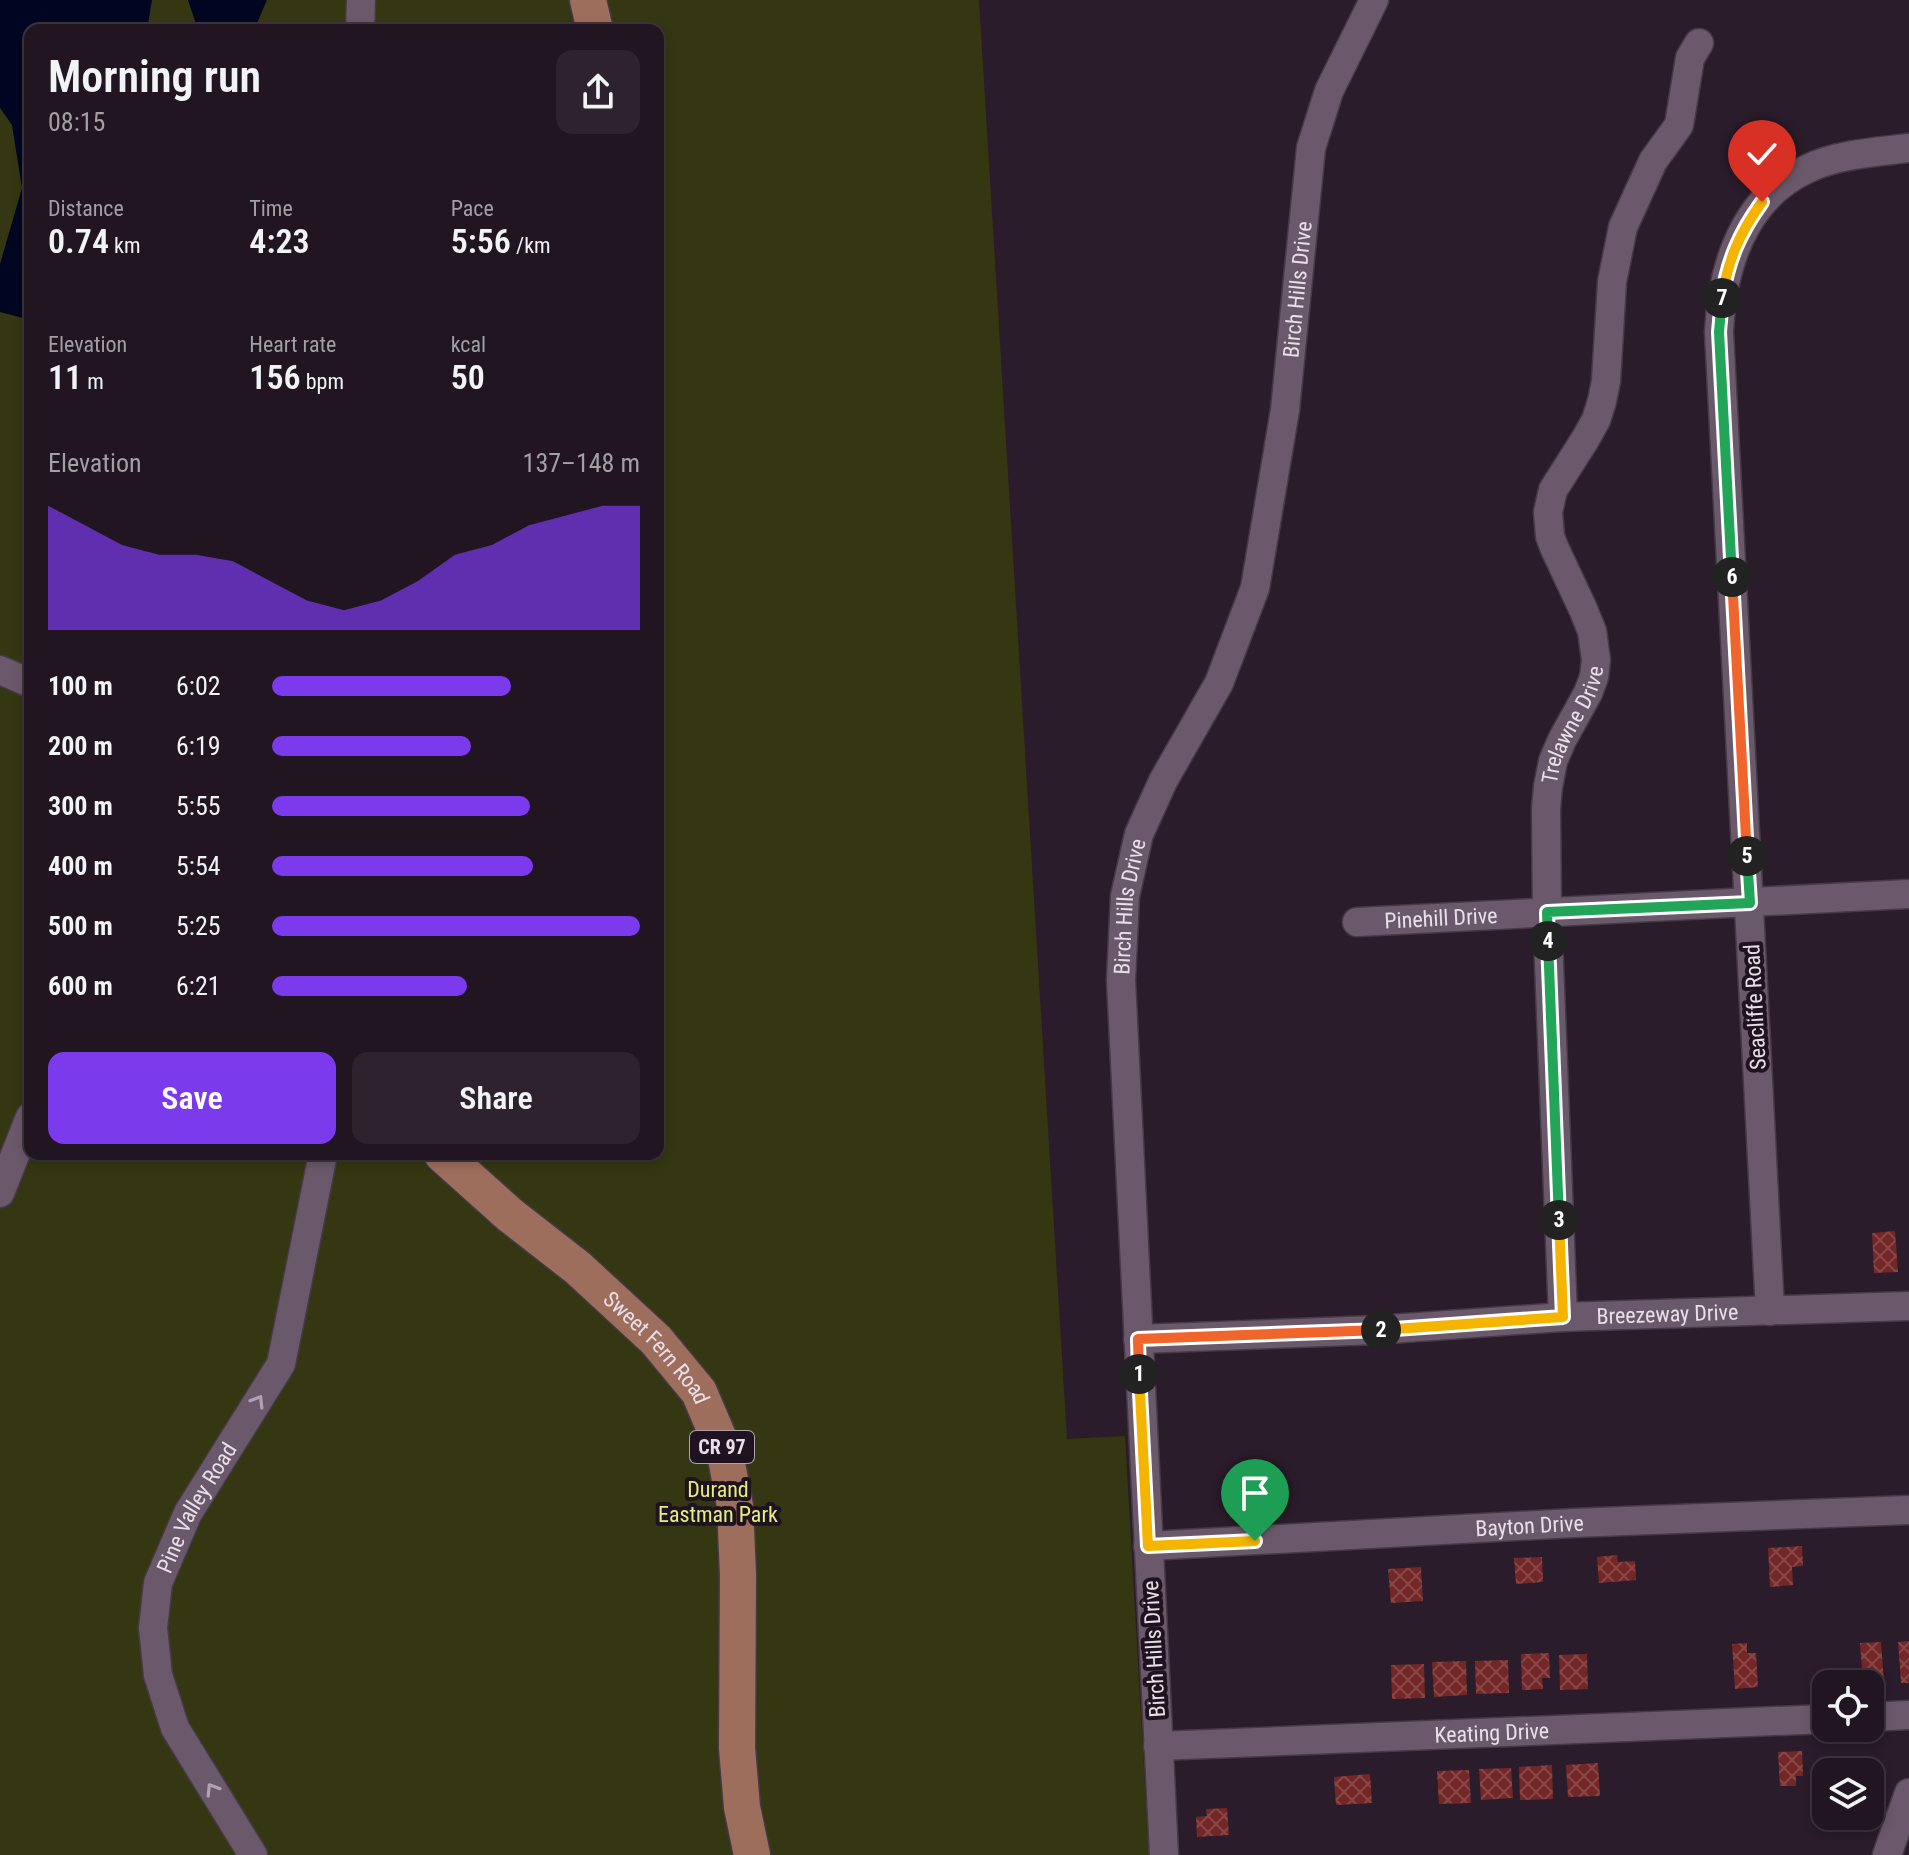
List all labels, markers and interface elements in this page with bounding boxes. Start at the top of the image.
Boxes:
button: share [556,50,640,134]
text: Morning run [48,51,261,103]
text: 08:15 [48,107,105,137]
pin [1728,120,1796,202]
icon: check [1740,132,1784,176]
text: Distance [48,196,124,221]
text: Time [249,196,293,221]
text: Pace [451,196,494,221]
street label: Birch Hills Drive [1278,220,1316,359]
text: 0.74 [48,221,109,261]
text: 4:23 [249,221,310,261]
text: 5:56 [451,221,511,261]
text: km [109,233,141,258]
text: /km [511,233,551,258]
pin: 7 [1702,278,1742,318]
text: 7 [1716,285,1728,310]
text: Elevation [48,332,127,357]
text: Heart rate [249,332,336,357]
text: kcal [451,332,486,357]
text: 11 [48,357,82,397]
text: 156 [249,357,301,397]
text: 50 [451,357,485,397]
text: m [82,369,104,394]
text: bpm [301,369,344,394]
text: Elevation [48,448,142,478]
text: 137–148 m [523,448,640,478]
pin: 6 [1712,557,1752,597]
text: 6 [1726,564,1738,589]
street label: Trelawne Drive [1536,664,1608,786]
text: 100 m [48,671,113,701]
text: 6:02 [176,671,221,701]
text: 200 m [48,731,113,761]
text: 6:19 [176,731,221,761]
text: 300 m [48,791,113,821]
text: 5:55 [176,791,221,821]
street label: Birch Hills Drive [1109,836,1150,975]
pin: 5 [1727,836,1767,876]
text: 5 [1741,843,1753,868]
text: 400 m [48,851,113,881]
text: 5:54 [176,851,221,881]
street label: Pinehill Drive [1384,902,1498,933]
text: 500 m [48,911,113,941]
text: 5:25 [176,911,221,941]
pin: 4 [1528,921,1568,961]
text: 4 [1542,928,1554,953]
street label: Seacliffe Road [1739,944,1771,1070]
text: 600 m [48,971,113,1001]
text: 6:21 [176,971,221,1001]
button: Save [48,1052,336,1144]
button: Share [352,1052,640,1144]
pin: 3 [1539,1200,1579,1240]
text: 3 [1553,1207,1565,1232]
street label: Sweet Fern Road [599,1286,715,1407]
street label: Breezeway Drive [1596,1299,1739,1328]
pin: 2 [1361,1310,1401,1350]
text: 2 [1375,1317,1387,1342]
pin: 1 [1119,1354,1159,1394]
text: 1 [1133,1361,1145,1386]
one-way arrow [249,1395,264,1410]
road number: CR 97 [690,1431,754,1463]
street label: Pine Valley Road [151,1438,241,1576]
pin [1221,1459,1289,1541]
icon: arrive [1233,1471,1277,1515]
park label: Durand Eastman Park [658,1477,778,1527]
street label: Bayton Drive [1475,1510,1584,1541]
street label: Birch Hills Drive [1138,1580,1170,1718]
map controls [1812,1670,1884,1830]
button: locate [1812,1670,1884,1742]
street label: Keating Drive [1434,1718,1550,1747]
button: layers [1812,1758,1884,1830]
one-way arrow [207,1783,222,1798]

